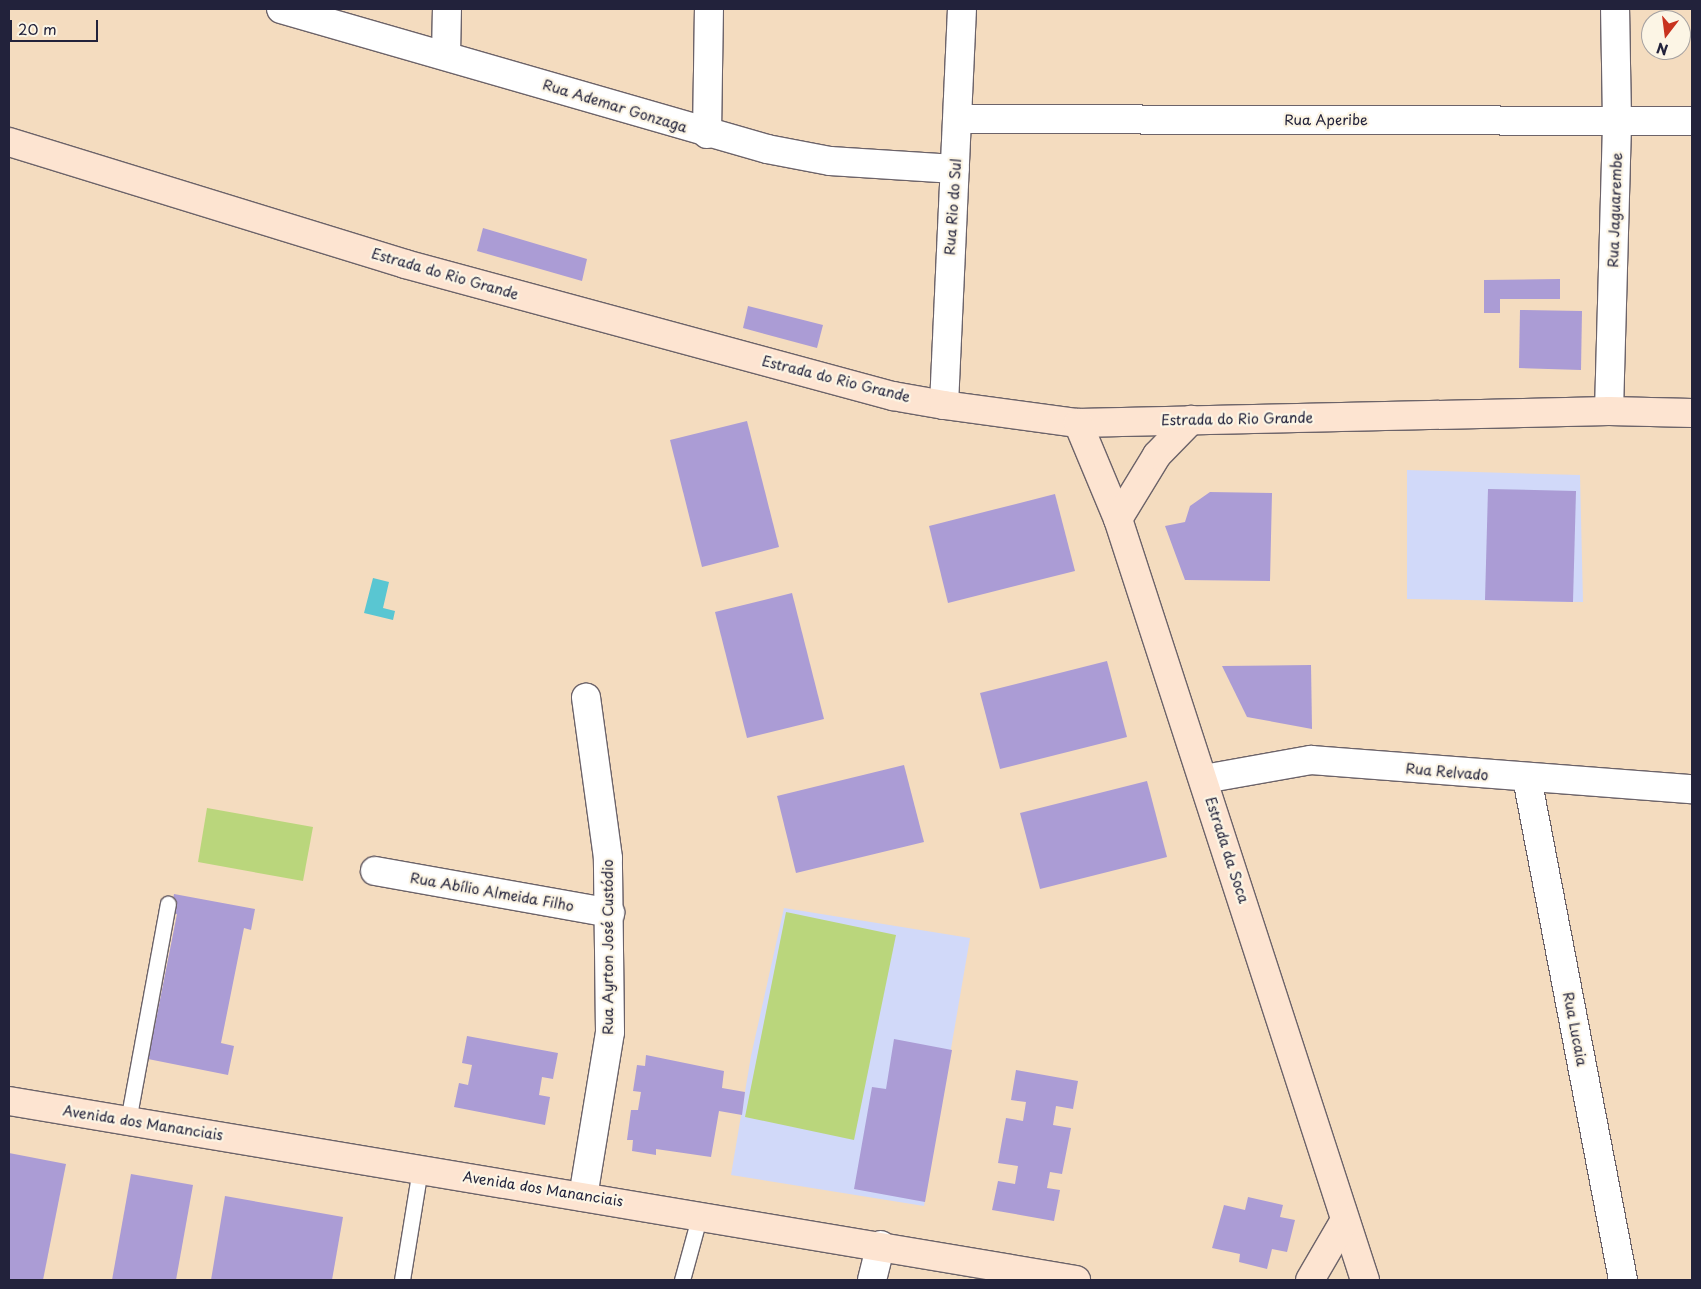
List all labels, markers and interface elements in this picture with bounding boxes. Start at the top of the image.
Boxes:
scale bar [12,10,100,42]
north arrow [1641,10,1691,60]
text: 20 m [18,17,57,40]
text: N [1654,37,1670,61]
street label: Rua Ademar Gonzaga [540,76,690,136]
street label: Rua Aperibe [1284,112,1368,128]
street label: Rua Jaguarembe [1605,152,1625,268]
street label: Rua Rio do Sul [941,157,965,257]
street label: Estrada do Rio Grande [369,245,521,303]
street label: Estrada do Rio Grande [759,352,913,406]
street label: Estrada do Rio Grande [1160,409,1314,429]
street label: Rua Relvado [1405,760,1489,784]
street label: Estrada da Soca [1202,795,1252,905]
street label: Rua Ayrton José Custódio [600,859,616,1035]
street label: Rua Abílio Almeida Filho [408,869,576,915]
street label: Rua Lucaia [1560,990,1590,1068]
street label: Avenida dos Mananciais [61,1102,225,1144]
street label: Avenida dos Mananciais [461,1168,625,1210]

